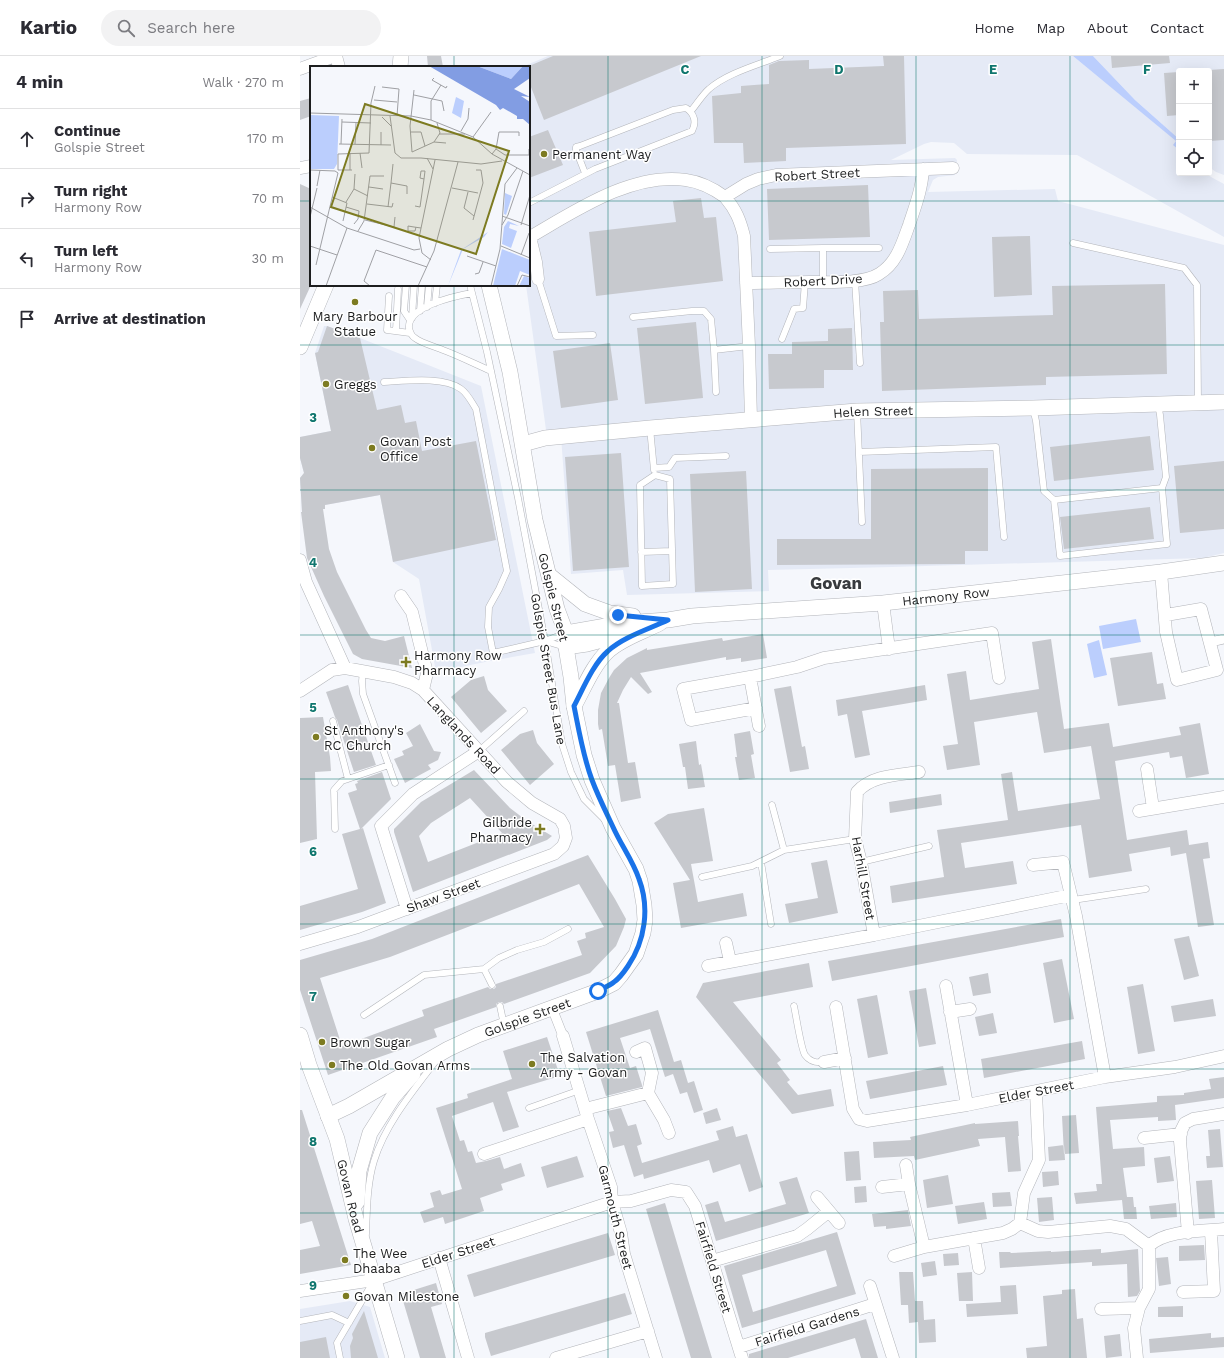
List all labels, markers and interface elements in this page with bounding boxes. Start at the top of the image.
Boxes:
search box [101,10,381,46]
text: Kartio [20,16,77,39]
icon: search [115,17,137,39]
text: Search here [147,19,235,37]
text: Home [974,20,1014,36]
text: Map [1036,20,1065,36]
text: About [1087,20,1128,36]
text: Contact [1150,20,1204,36]
text: C [681,62,690,77]
text: D [834,62,844,77]
text: E [989,62,997,77]
text: F [1143,62,1151,77]
inset map [310,66,530,286]
map controls [1176,68,1212,176]
button: + [1176,68,1212,104]
text: 4 min [16,72,63,92]
text: Walk · 270 m [203,75,284,90]
button: − [1176,104,1212,140]
text: Continue [54,122,121,140]
icon: ahead [16,128,38,150]
text: 170 m [247,131,284,146]
text: Golspie Street [54,140,145,155]
button: locate [1176,140,1212,176]
place label: Permanent Way [552,147,651,162]
marker: Permanent Way [539,149,549,159]
street label: Robert Street [774,165,861,184]
text: Turn right [54,182,127,200]
icon: right [16,188,38,210]
text: 70 m [252,191,284,206]
text: Harmony Row [54,200,142,215]
text: Turn left [54,242,118,260]
icon: left [16,248,38,270]
text: 30 m [252,251,284,266]
text: Harmony Row [54,260,142,275]
street label: Robert Drive [783,271,863,290]
marker: Mary Barbour Statue [350,297,360,307]
icon: arrive [16,308,38,330]
place label: Mary Barbour Statue [313,309,397,339]
text: Arrive at destination [54,310,206,328]
place label: Greggs [334,377,377,392]
marker: Greggs [321,379,331,389]
street label: Helen Street [832,403,914,421]
text: 3 [309,410,317,425]
place label: Govan Post Office [380,434,452,464]
marker: Govan Post Office [367,443,377,453]
street label: Golspie Street [535,551,572,643]
text: 4 [309,555,318,570]
district label: Govan [810,573,862,593]
street label: Harmony Row [901,584,991,609]
street label: Golspie Street Bus Lane [528,592,569,746]
route end [609,606,627,624]
place label: Harmony Row Pharmacy [414,648,502,678]
marker: Harmony Row Pharmacy [401,657,411,667]
street label: Langlands Road [424,693,503,777]
text: 5 [309,700,317,715]
place label: St Anthony's RC Church [324,723,404,753]
marker: St Anthony's RC Church [311,732,321,742]
place label: Gilbride Pharmacy [470,815,532,845]
marker: Gilbride Pharmacy [535,824,545,834]
street label: Harhill Street [849,835,878,922]
text: 6 [309,844,317,859]
street label: Shaw Street [404,875,483,916]
route start [589,982,607,1000]
text: 7 [309,989,317,1004]
street label: Golspie Street [482,995,573,1040]
place label: Brown Sugar [330,1035,410,1050]
marker: Brown Sugar [317,1037,327,1047]
place label: The Salvation Army - Govan [540,1050,627,1080]
place label: The Old Govan Arms [340,1058,470,1073]
marker: The Salvation Army - Govan [527,1059,537,1069]
marker: The Old Govan Arms [327,1060,337,1070]
street label: Elder Street [997,1077,1076,1106]
text: 8 [309,1134,317,1149]
street label: Govan Road [334,1158,367,1235]
street label: Garmouth Street [595,1163,636,1272]
street label: Fairfield Street [692,1219,735,1315]
street label: Elder Street [419,1233,497,1271]
place label: The Wee Dhaaba [353,1246,407,1276]
marker: The Wee Dhaaba [340,1255,350,1265]
text: 9 [309,1278,317,1293]
place label: Govan Milestone [354,1289,459,1304]
marker: Govan Milestone [341,1291,351,1301]
street label: Fairfield Gardens [753,1303,861,1350]

